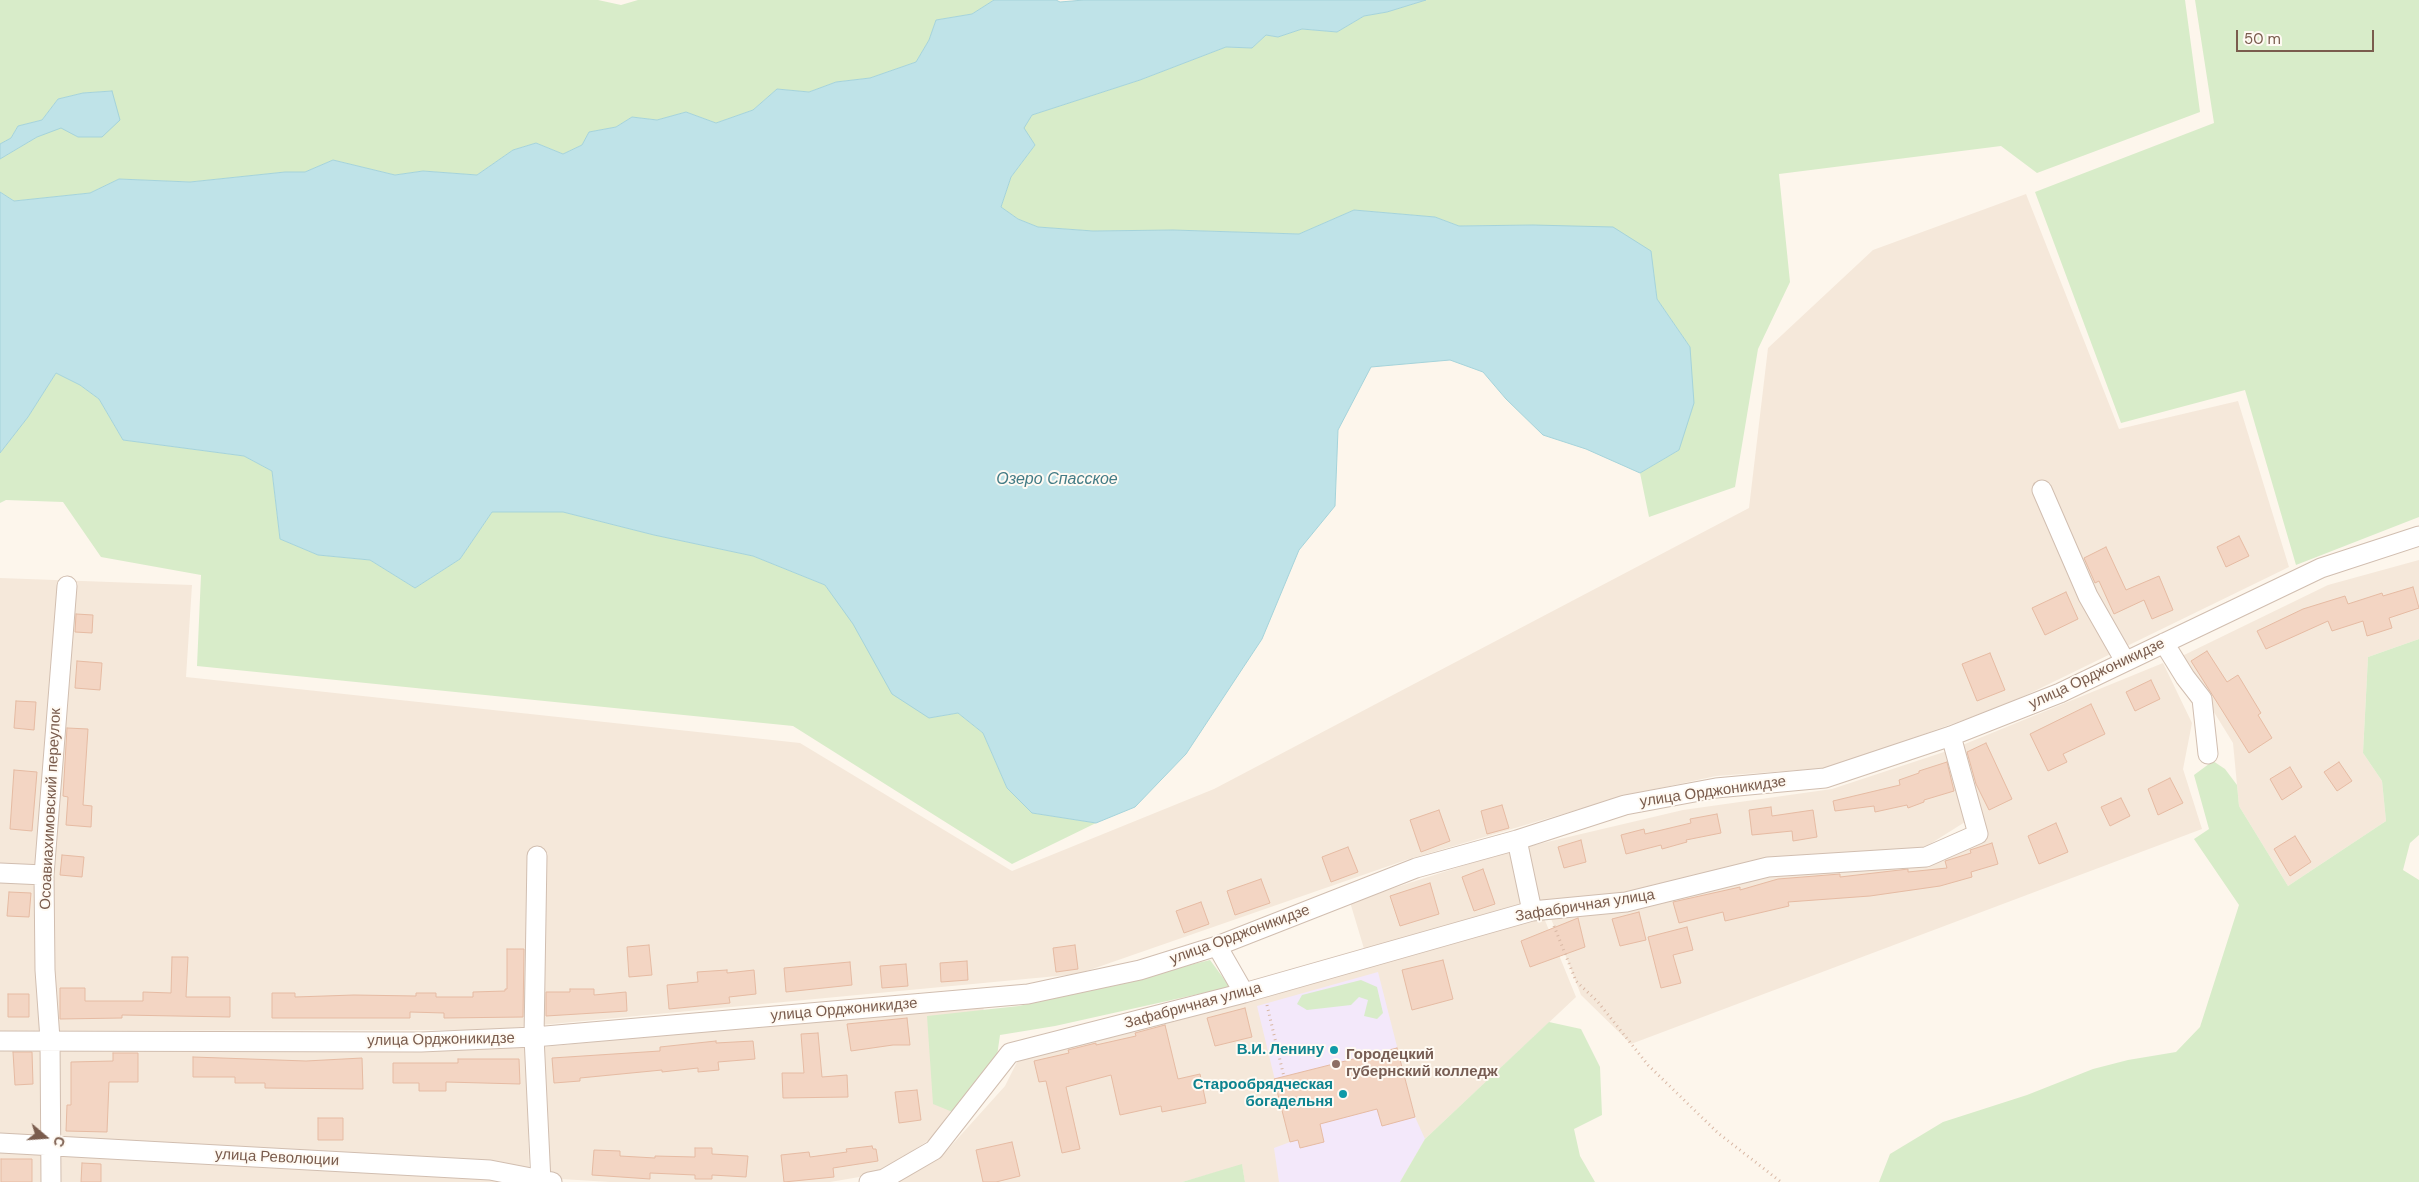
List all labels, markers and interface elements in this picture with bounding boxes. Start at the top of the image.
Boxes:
scale bar [2239,20,2376,52]
text: 50 m [2244,29,2281,49]
water label: Озеро Спасское [996,470,1118,490]
street label: улица Орджоникидзе [2026,635,2168,713]
street label: Осоавиахимовский переулок [37,708,65,910]
street label: улица Орджоникидзе [1639,773,1787,811]
street label: Зафабричная улица [1514,886,1656,926]
street label: улица Орджоникидзе [1168,901,1312,969]
street label: Зафабричная улица [1122,979,1264,1033]
street label: улица Орджоникидзе [770,995,918,1025]
street label: улица Орджоникидзе [367,1030,515,1050]
place label: В.И. Ленину [1237,1041,1324,1059]
marker: В.И. Ленину [1328,1044,1340,1056]
place label: Городецкий губернский колледж [1346,1046,1498,1081]
marker: Городецкий губернский колледж [1330,1058,1342,1070]
place label: Старообрядческая богадельня [1193,1076,1333,1111]
marker: Старообрядческая богадельня [1337,1088,1349,1100]
north arrow [20,1112,70,1162]
text: С [49,1134,69,1149]
street label: улица Революции [215,1146,339,1170]

